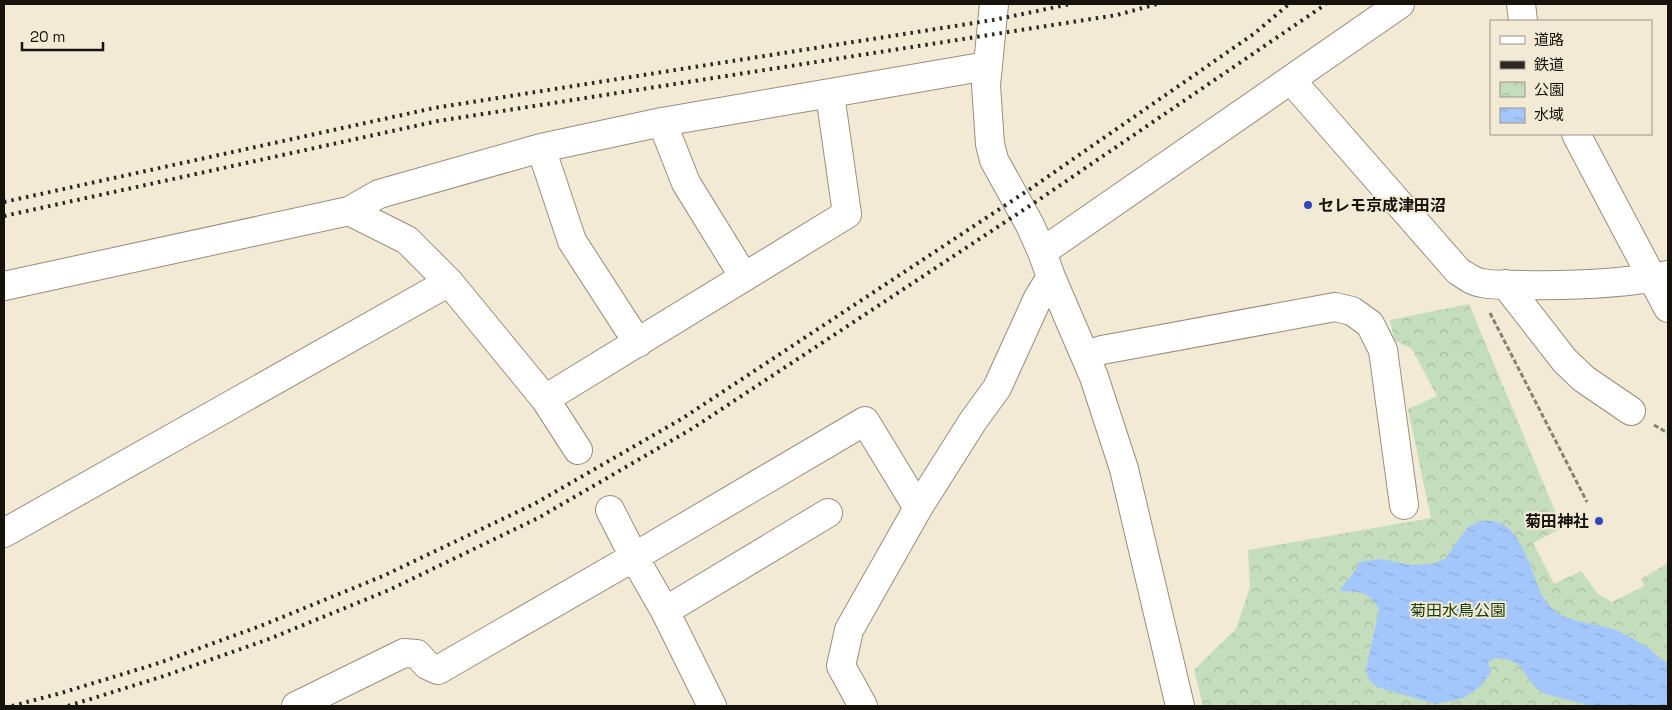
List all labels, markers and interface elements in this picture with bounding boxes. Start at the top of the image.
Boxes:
scale bar [22,20,104,52]
legend [1490,20,1652,135]
text: 20 m [30,27,65,46]
text: 道路 [1534,30,1564,49]
text: 鉄道 [1534,55,1564,74]
text: 公園 [1534,80,1564,99]
text: 水域 [1534,105,1564,124]
place label: セレモ京成津田沼 [1318,195,1446,216]
marker: セレモ京成津田沼 [1302,199,1314,211]
place label: 菊田神社 [1525,511,1589,532]
marker: 菊田神社 [1593,515,1605,527]
park label: 菊田水鳥公園 [1410,600,1506,621]

